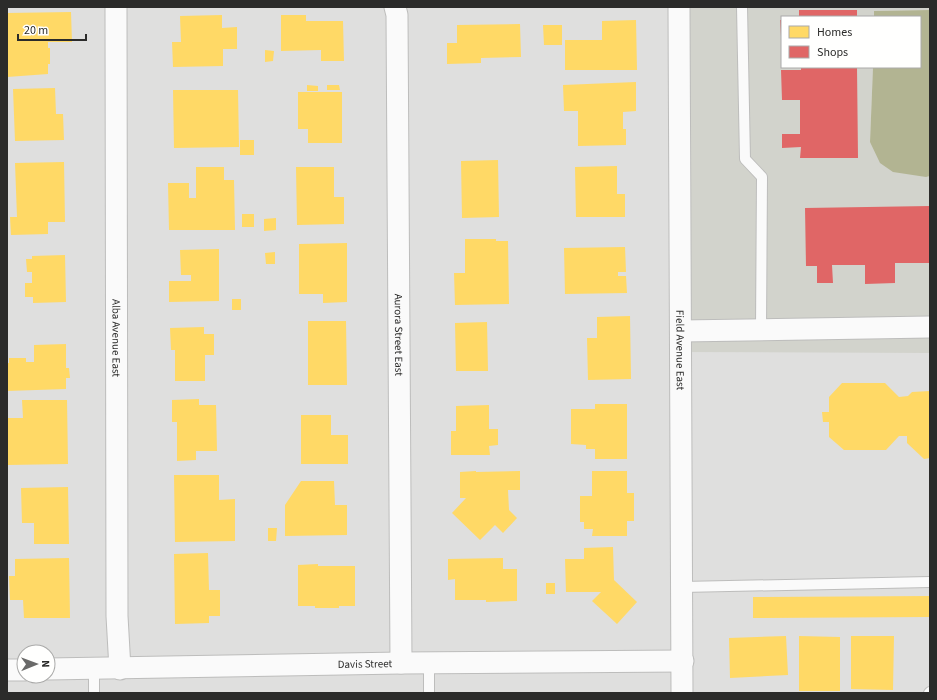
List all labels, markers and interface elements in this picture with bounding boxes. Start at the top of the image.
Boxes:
scale bar [18,16,86,42]
legend [781,16,921,68]
text: 20 m [24,22,48,39]
text: Homes [817,24,852,41]
text: Shops [817,44,848,61]
street label: Aurora Street East [391,294,406,376]
street label: Alba Avenue East [108,299,124,377]
street label: Field Avenue East [672,310,688,391]
north arrow [16,644,56,684]
street label: Davis Street [338,656,393,672]
text: N [38,660,53,668]

